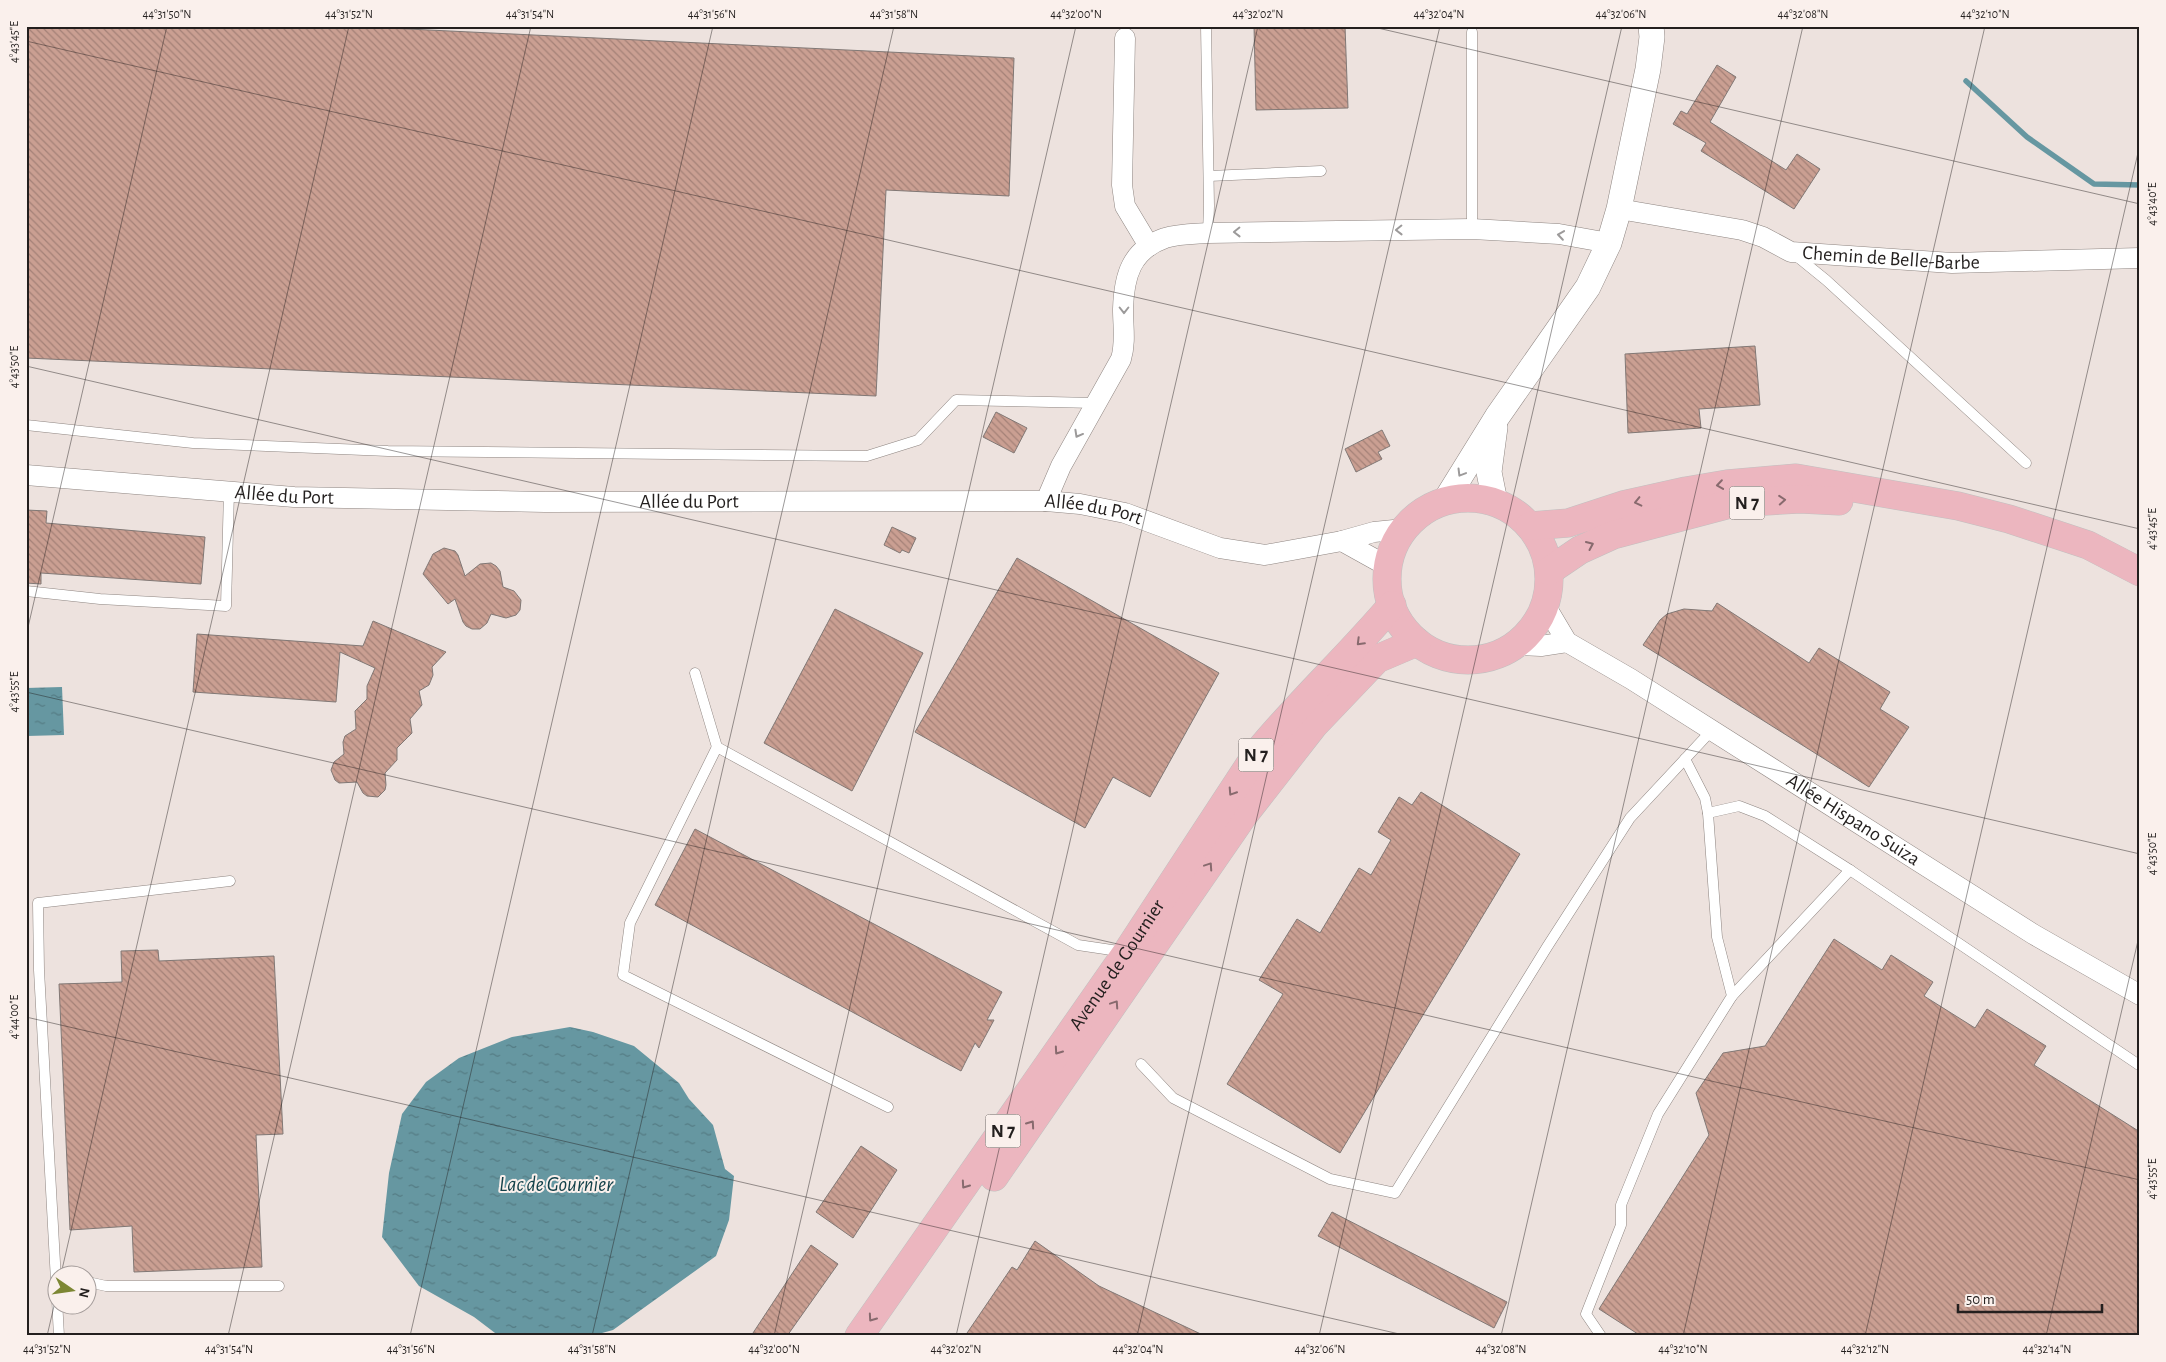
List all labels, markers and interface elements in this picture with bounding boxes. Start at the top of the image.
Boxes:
text: 44°31'50"N [142,8,192,20]
text: 44°31'52"N [325,8,373,20]
text: 44°31'54"N [506,8,554,20]
text: 44°31'56"N [688,8,736,20]
text: 44°31'58"N [870,8,918,20]
text: 44°32'00"N [1050,8,1102,20]
text: 44°32'02"N [1233,8,1283,20]
text: 44°32'04"N [1413,8,1465,20]
text: 44°32'06"N [1596,8,1647,20]
text: 44°32'08"N [1777,8,1829,20]
text: 44°32'10"N [1960,8,2010,20]
text: 4°43'45"E [8,21,20,63]
text: 4°43'40"E [2146,182,2158,226]
one-way arrow [1395,225,1402,235]
one-way arrow [1232,227,1240,237]
one-way arrow [1557,230,1565,241]
street label: Chemin de Belle-Barbe [1802,243,1980,273]
one-way arrow [1119,307,1129,315]
text: 4°43'50"E [8,346,20,388]
one-way arrow [1075,428,1085,437]
one-way arrow [1458,468,1468,477]
one-way arrow [1715,480,1724,490]
street label: Allée du Port [234,482,334,508]
road number: N 7 [1730,486,1764,520]
street label: Allée du Port [1044,491,1146,529]
street label: Allée du Port [639,492,739,512]
one-way arrow [1778,495,1786,506]
one-way arrow [1634,496,1643,507]
text: 4°43'45"E [2146,508,2158,550]
one-way arrow [1585,541,1594,552]
one-way arrow [1357,636,1366,645]
text: 4°43'55"E [8,671,20,713]
road number: N 7 [1238,738,1274,772]
street label: Allée Hispano Suiza [1783,770,1923,870]
one-way arrow [1229,786,1238,796]
text: 4°43'50"E [2146,833,2158,875]
one-way arrow [1203,862,1212,872]
street label: Avenue de Gournier [1066,896,1169,1034]
text: 4°44'00"E [8,994,20,1039]
one-way arrow [1109,1000,1118,1009]
one-way arrow [1055,1046,1064,1055]
road number: N 7 [986,1114,1020,1148]
one-way arrow [1025,1120,1034,1130]
text: 4°43'55"E [2146,1158,2158,1200]
water label: Lac de Gournier [499,1174,614,1195]
one-way arrow [962,1179,971,1189]
north arrow [48,1264,98,1314]
scale bar [1958,1282,2102,1314]
text: N [76,1286,92,1299]
text: 50 m [1966,1292,1995,1307]
one-way arrow [869,1312,878,1322]
text: 44°31'52"N [23,1343,71,1355]
text: 44°31'54"N [205,1343,253,1355]
text: 44°31'56"N [387,1343,435,1355]
text: 44°31'58"N [568,1343,616,1355]
text: 44°32'00"N [748,1343,800,1355]
text: 44°32'02"N [931,1343,981,1355]
text: 44°32'04"N [1112,1343,1164,1355]
text: 44°32'06"N [1295,1343,1346,1355]
text: 44°32'08"N [1475,1343,1527,1355]
text: 44°32'10"N [1658,1343,1708,1355]
text: 44°32'12"N [1841,1343,1889,1355]
text: 44°32'14"N [2023,1343,2071,1355]

